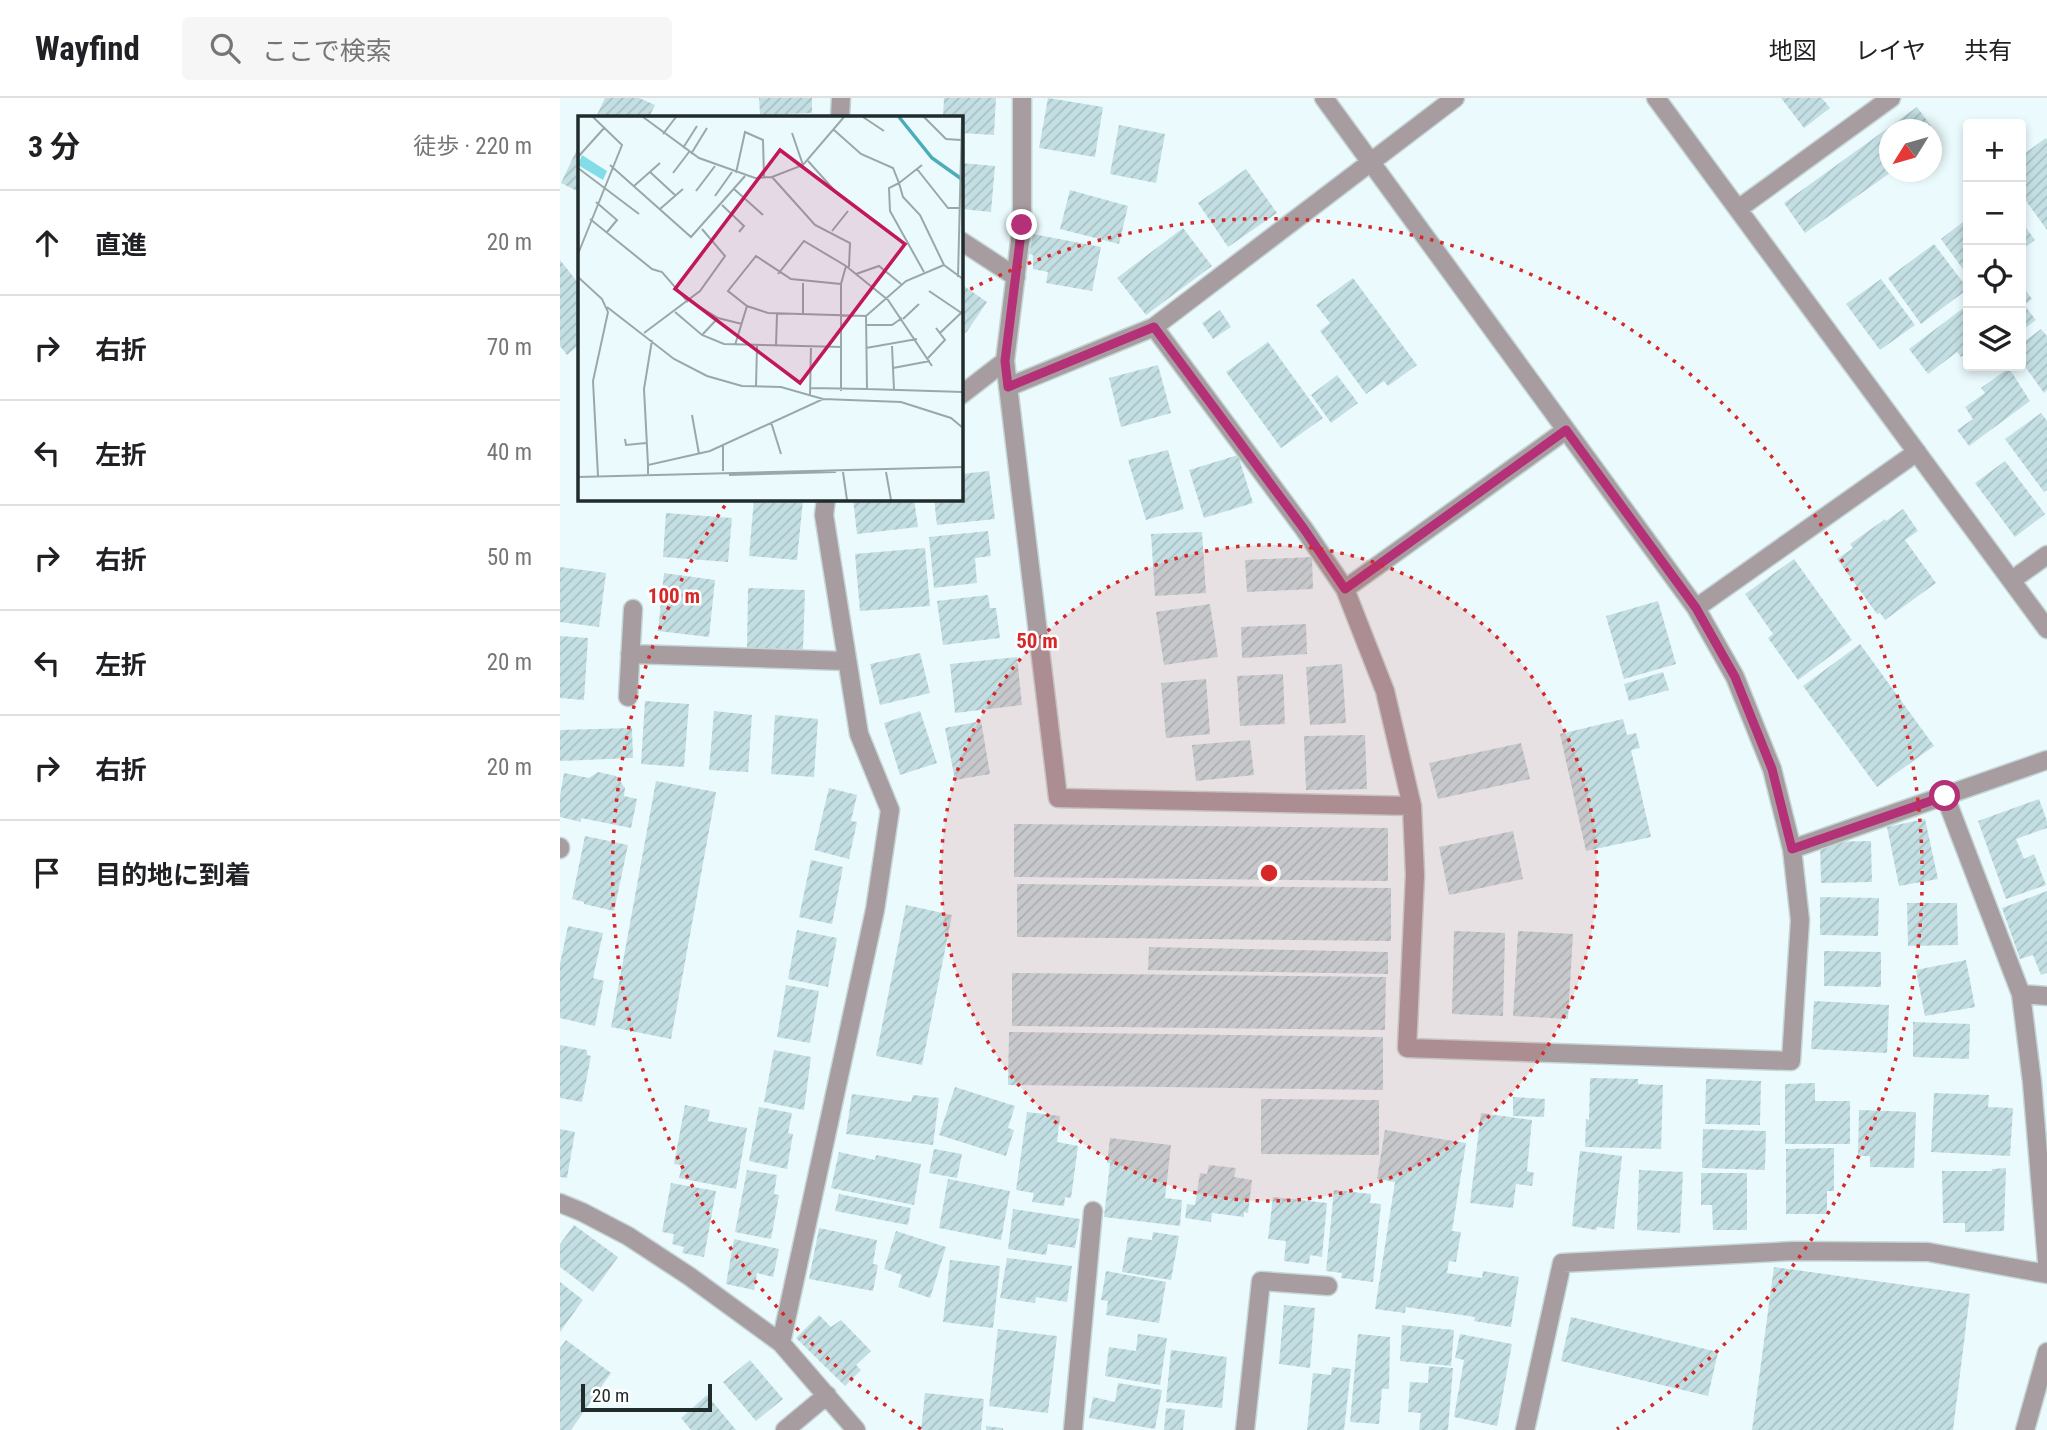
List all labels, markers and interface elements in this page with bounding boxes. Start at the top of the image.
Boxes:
search box [182,17,672,80]
text: Wayfind [35,29,140,68]
icon: search [206,29,244,67]
text: ここで検索 [262,36,392,66]
text: 地図 [1769,37,1817,65]
text: レイヤ [1855,37,1926,65]
text: 共有 [1964,37,2012,65]
inset map [578,116,962,500]
north arrow [1879,119,1942,182]
map controls [1963,119,2026,371]
button: + [1963,119,2026,182]
text: 3 分 [28,129,80,164]
text: 徒歩 · 220 m [413,133,532,160]
button: − [1963,182,2026,245]
route end [1006,209,1037,240]
icon: ahead [28,224,66,262]
text: 20 m [487,229,532,256]
text: 直進 [95,230,147,260]
button: locate [1963,245,2026,308]
button: layers [1963,308,2026,371]
icon: right [28,329,66,367]
text: 70 m [487,334,532,361]
text: 右折 [95,335,147,365]
icon: left [28,434,66,472]
text: 40 m [487,439,532,466]
text: 左折 [95,440,147,470]
icon: right [28,539,66,577]
text: 50 m [487,544,532,571]
text: 右折 [95,545,147,575]
text: 100 m [648,584,700,608]
text: 50 m [1016,629,1058,653]
icon: left [28,644,66,682]
text: 20 m [487,649,532,676]
text: 左折 [95,650,147,680]
icon: right [28,749,66,787]
text: 20 m [487,754,532,781]
text: 右折 [95,755,147,785]
route start [1929,780,1960,811]
icon: arrive [28,854,66,892]
text: 目的地に到着 [95,860,251,890]
centre of rings [1257,861,1281,885]
scale bar [581,1381,712,1413]
text: 20 m [592,1384,629,1407]

